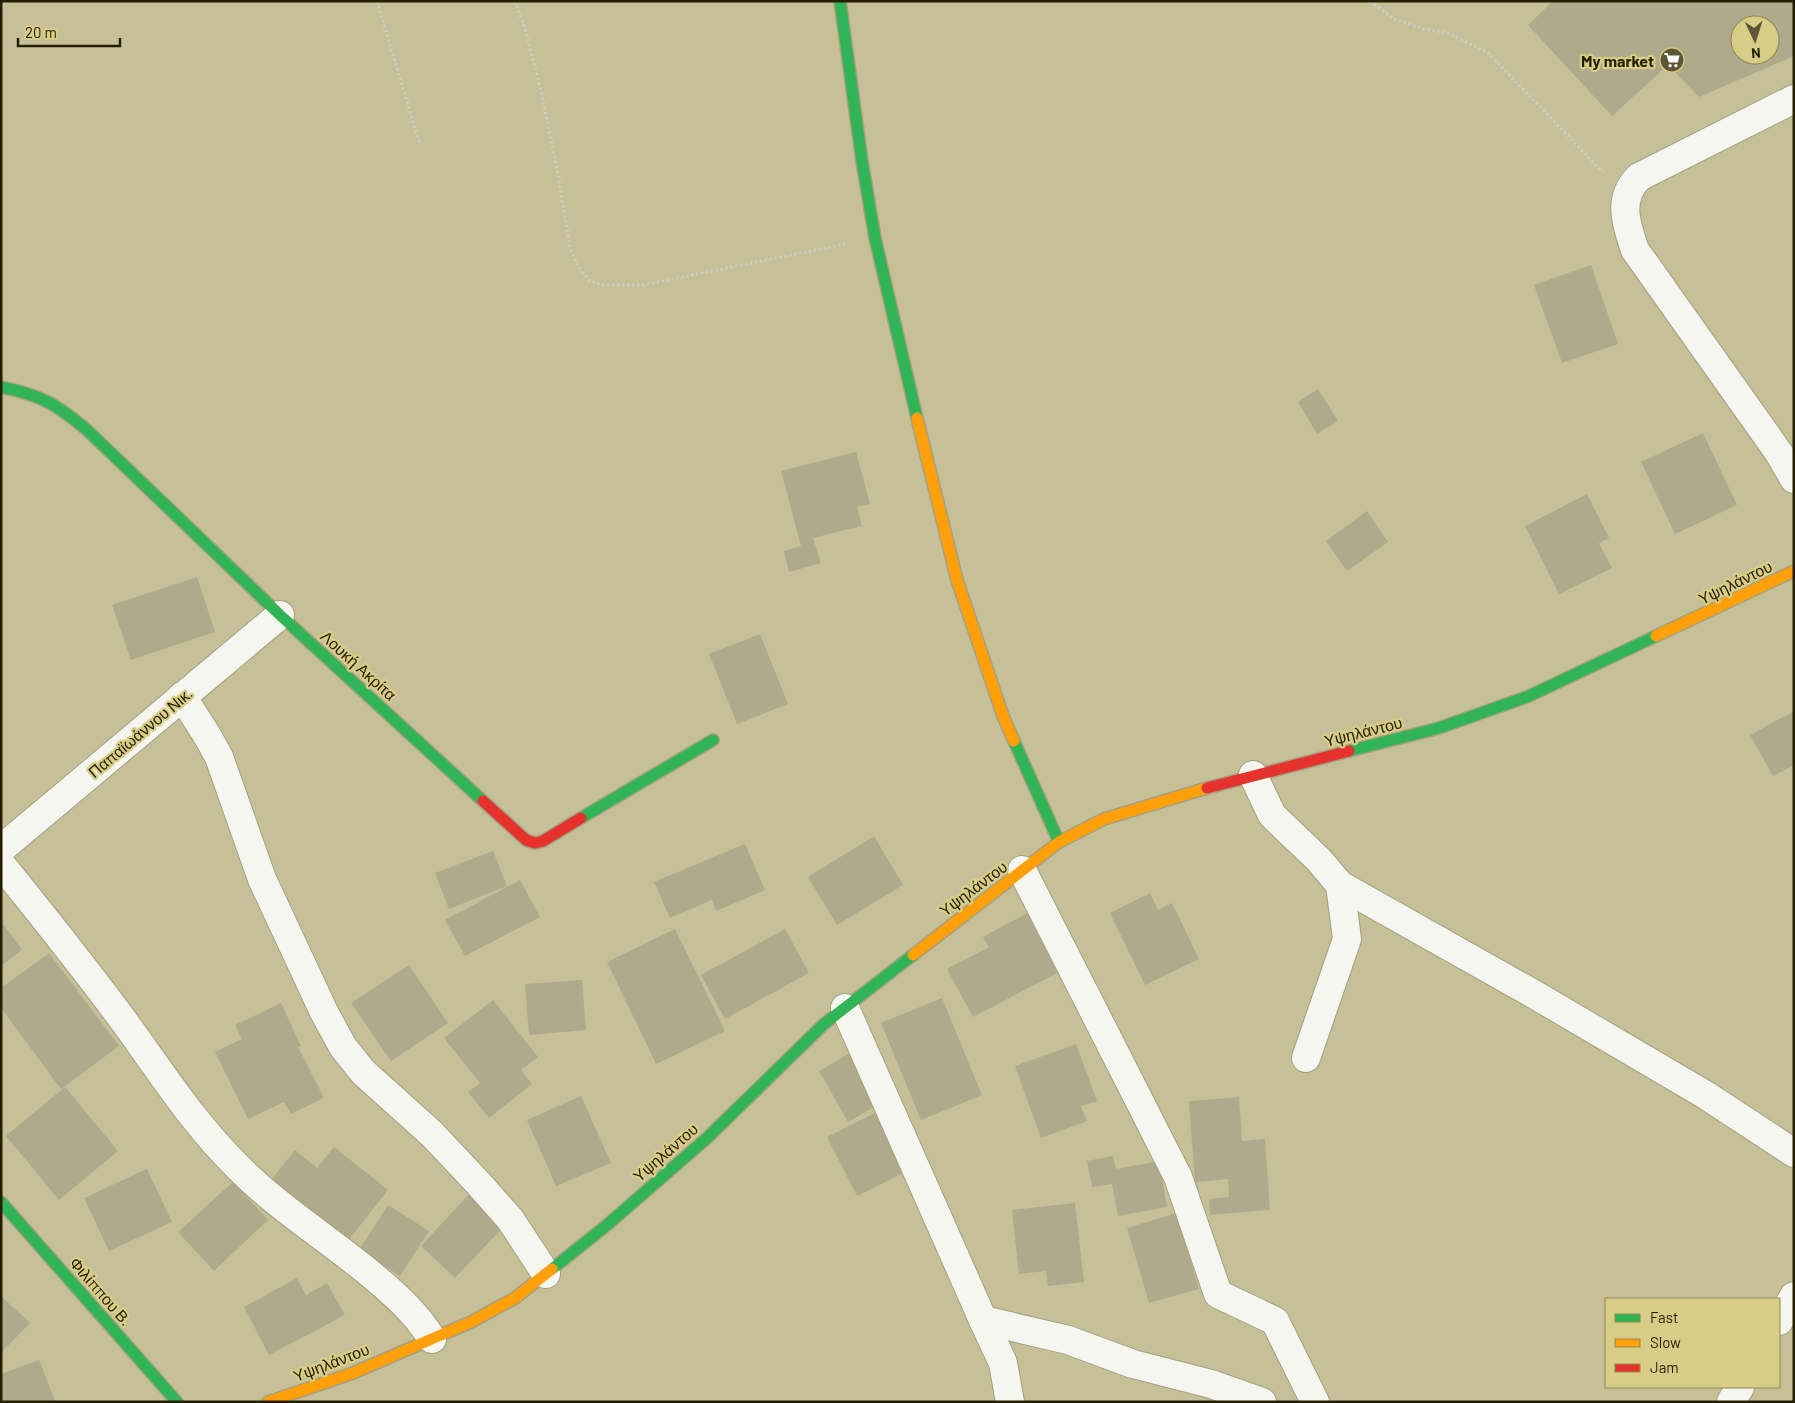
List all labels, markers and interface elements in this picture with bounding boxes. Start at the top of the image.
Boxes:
scale bar [18,15,120,47]
north arrow [1730,15,1780,65]
text: 20 m [25,23,57,41]
text: N [1751,45,1761,62]
supermarket icon: My market [1659,47,1685,73]
place label: My market [1581,51,1654,70]
street label: Υψηλάντου [1695,556,1775,608]
street label: Λουκή Ακρίτα [317,626,401,704]
street label: Παπαϊωάννου Νικ. [84,683,196,781]
street label: Υψηλάντου [1322,712,1404,750]
street label: Υψηλάντου [935,856,1011,920]
street label: Υψηλάντου [629,1119,701,1185]
street label: Φιλίππου Β. [66,1253,136,1329]
legend [1605,1298,1780,1388]
text: Fast [1650,1308,1678,1326]
text: Slow [1650,1333,1681,1351]
street label: Υψηλάντου [290,1339,372,1385]
text: Jam [1650,1358,1679,1376]

